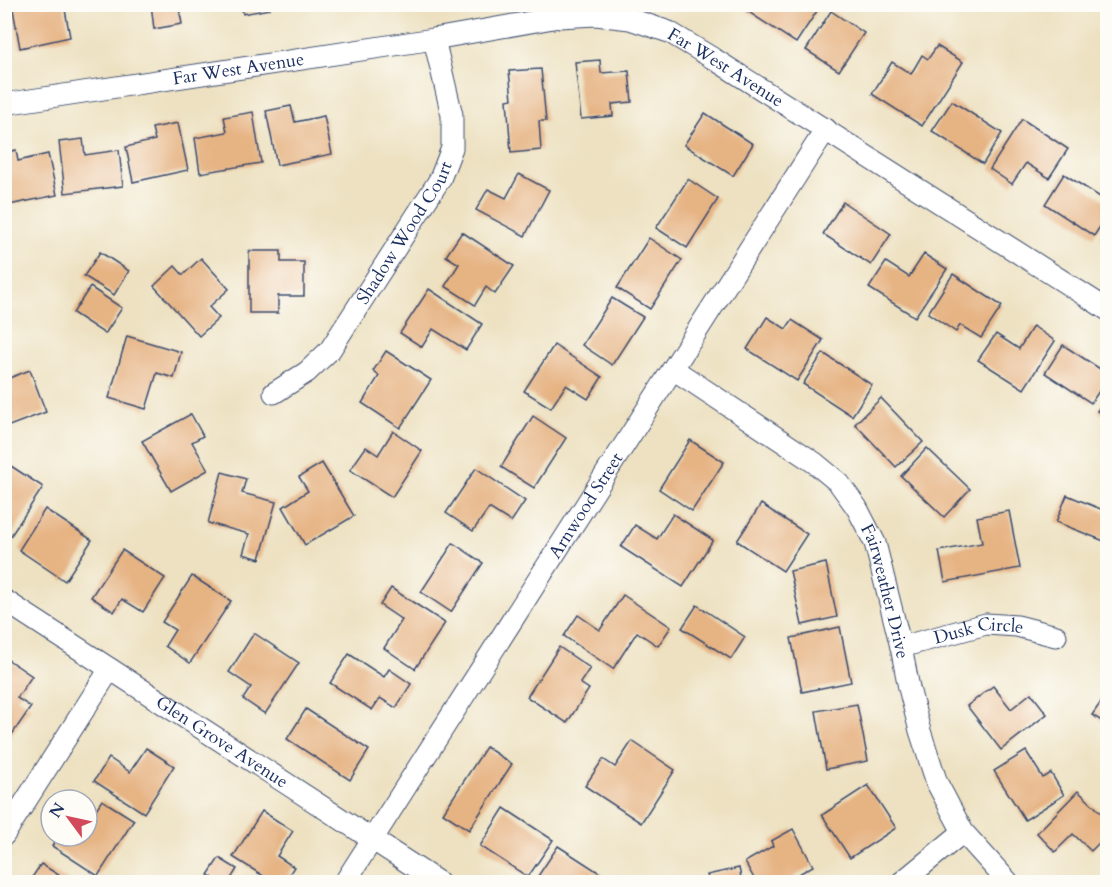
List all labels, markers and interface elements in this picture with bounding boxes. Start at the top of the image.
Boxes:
street label: Far West Avenue [663,22,788,113]
street label: Far West Avenue [171,47,306,91]
street label: Shadow Wood Court [351,157,459,309]
street label: Arnwood Street [543,447,629,563]
street label: Fairweather Drive [854,520,915,661]
street label: Dusk Circle [931,611,1026,651]
street label: Glen Grove Avenue [151,690,293,794]
north arrow [39,788,99,848]
text: N [44,798,70,822]

